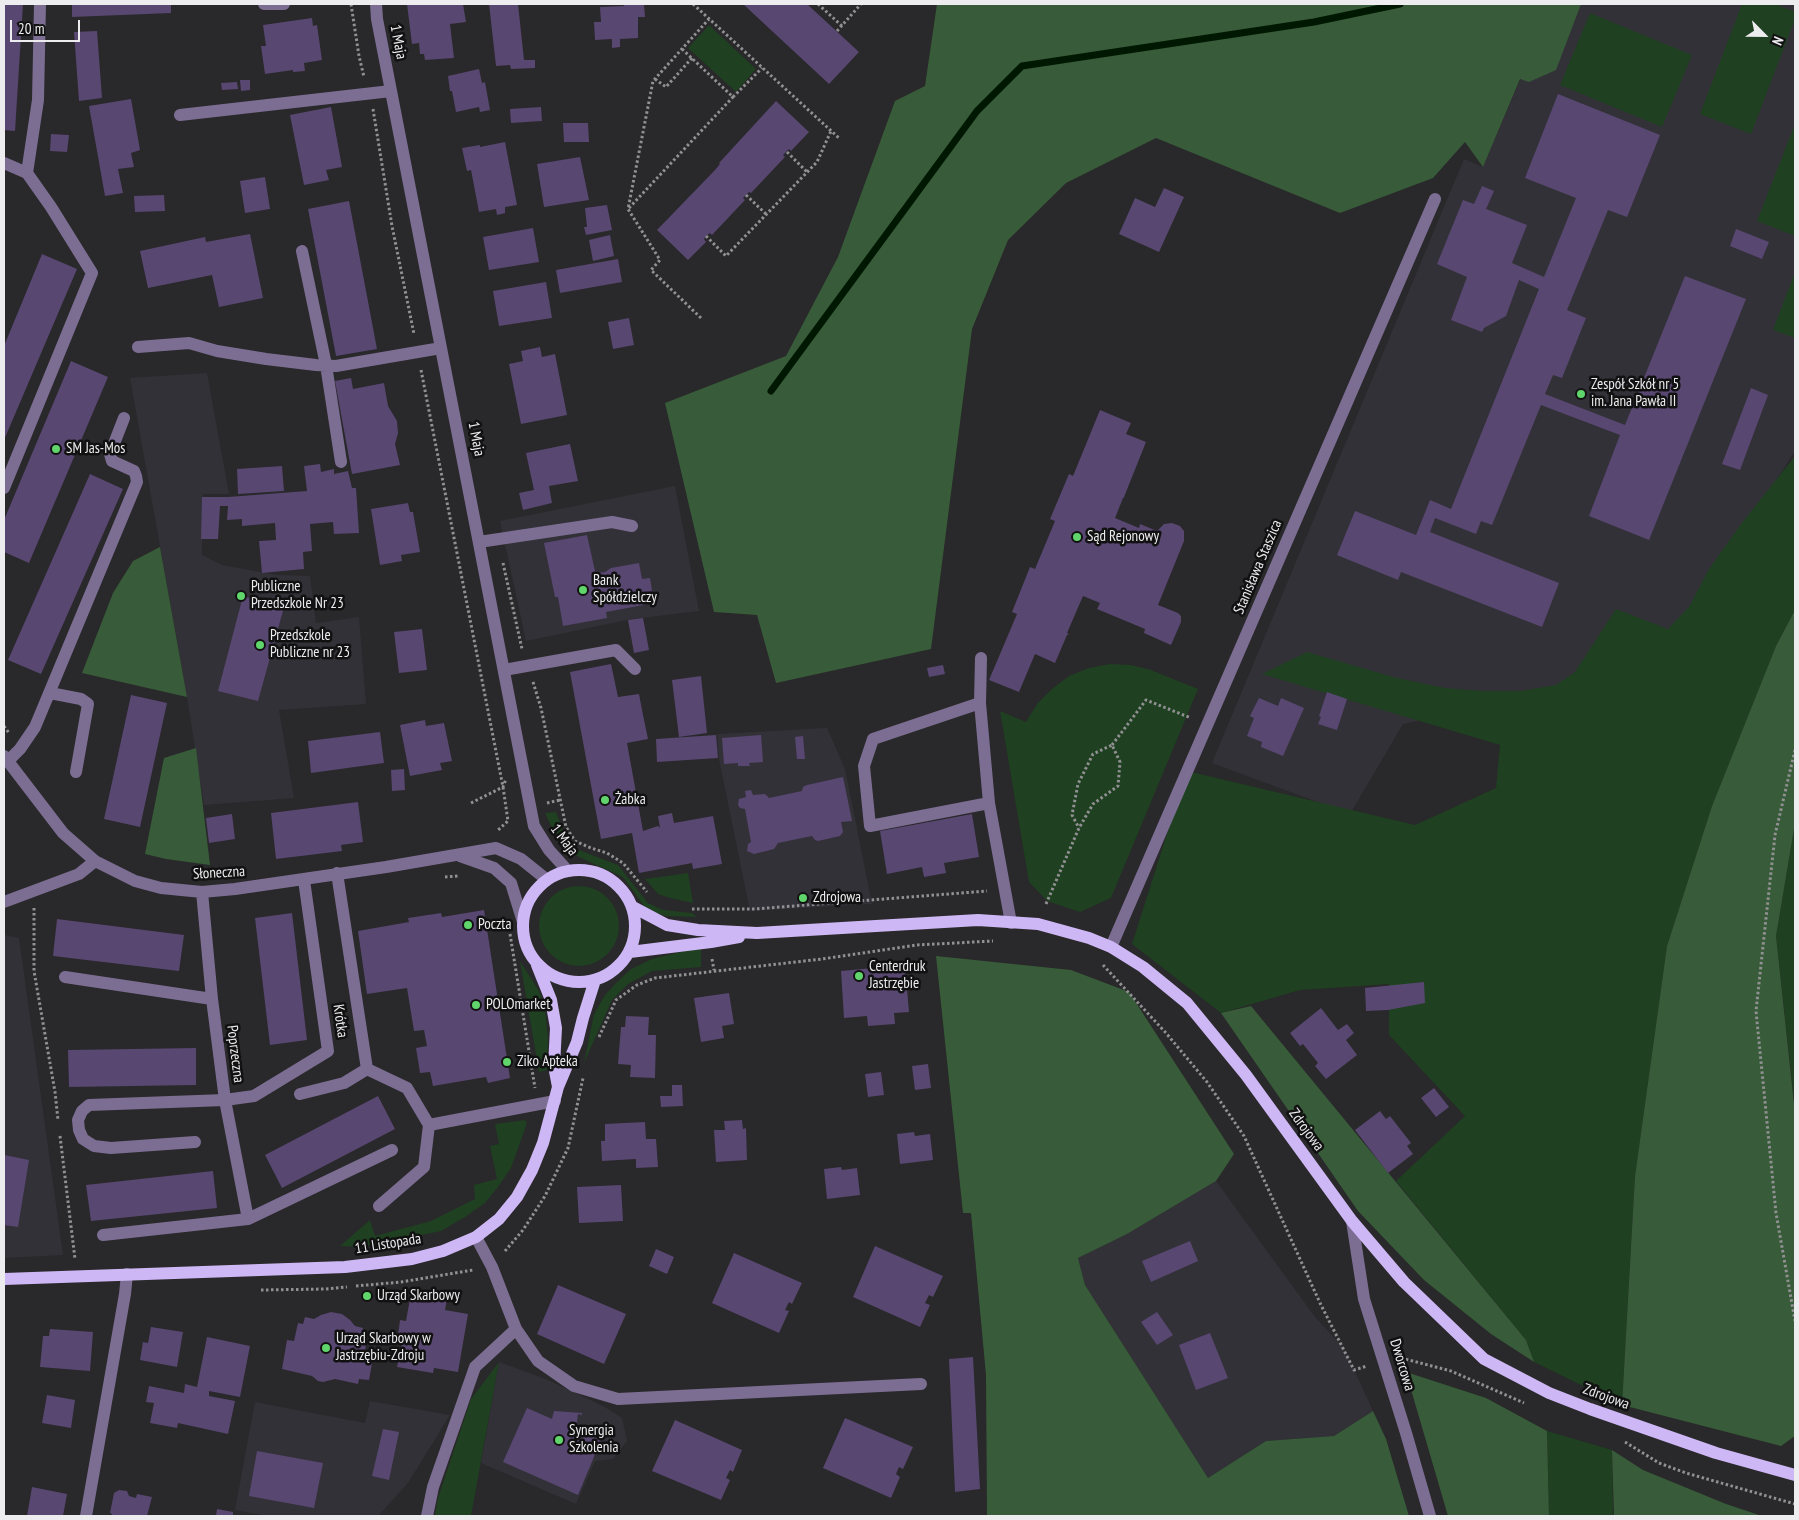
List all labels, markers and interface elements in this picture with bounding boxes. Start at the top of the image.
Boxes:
scale bar [12,10,82,42]
north arrow [1739,10,1789,60]
text: 20 m [18,19,44,38]
street label: 1 Maja [386,23,410,61]
text: N [1768,34,1788,48]
place label: Zespół Szkół nr 5 im. Jana Pawła II [1591,376,1679,411]
marker: Zespół Szkół nr 5 im. Jana Pawła II [1575,388,1587,400]
street label: 1 Maja [464,420,488,458]
place label: SM Jas-Mos [66,440,125,458]
marker: SM Jas-Mos [50,443,62,455]
street label: Stanisława Staszica [1230,517,1286,617]
place label: Sąd Rejonowy [1087,528,1159,546]
marker: Sąd Rejonowy [1071,531,1083,543]
place label: Bank Spółdzielczy [593,572,657,607]
place label: Publiczne Przedszkole Nr 23 [251,578,344,613]
marker: Bank Spółdzielczy [577,584,589,596]
marker: Publiczne Przedszkole Nr 23 [235,590,247,602]
place label: Przedszkole Publiczne nr 23 [270,627,350,662]
marker: Przedszkole Publiczne nr 23 [254,639,266,651]
place label: Żabka [615,791,646,809]
marker: Żabka [599,794,611,806]
street label: 1 Maja [546,821,582,859]
street label: Słoneczna [192,863,246,883]
place label: Zdrojowa [813,889,861,907]
marker: Zdrojowa [797,892,809,904]
place label: Poczta [478,916,511,934]
marker: Poczta [462,919,474,931]
place label: Centerdruk Jastrzębie [869,958,925,993]
marker: Centerdruk Jastrzębie [853,970,865,982]
place label: POLOmarket [486,996,550,1014]
marker: POLOmarket [470,999,482,1011]
street label: Krótka [329,1003,351,1039]
street label: Poprzeczna [223,1024,247,1084]
place label: Ziko Apteka [517,1053,578,1071]
marker: Ziko Apteka [501,1056,513,1068]
street label: Zdrojowa [1285,1105,1327,1155]
street label: 11 Listopada [354,1230,422,1258]
place label: Urząd Skarbowy [377,1287,460,1305]
marker: Urząd Skarbowy [361,1290,373,1302]
place label: Urząd Skarbowy w Jastrzębiu-Zdroju [336,1330,431,1365]
street label: Dworcowa [1386,1337,1418,1393]
marker: Urząd Skarbowy w Jastrzębiu-Zdroju [320,1342,332,1354]
street label: Zdrojowa [1580,1380,1632,1414]
place label: Synergia Szkolenia [569,1422,618,1457]
marker: Synergia Szkolenia [553,1434,565,1446]

